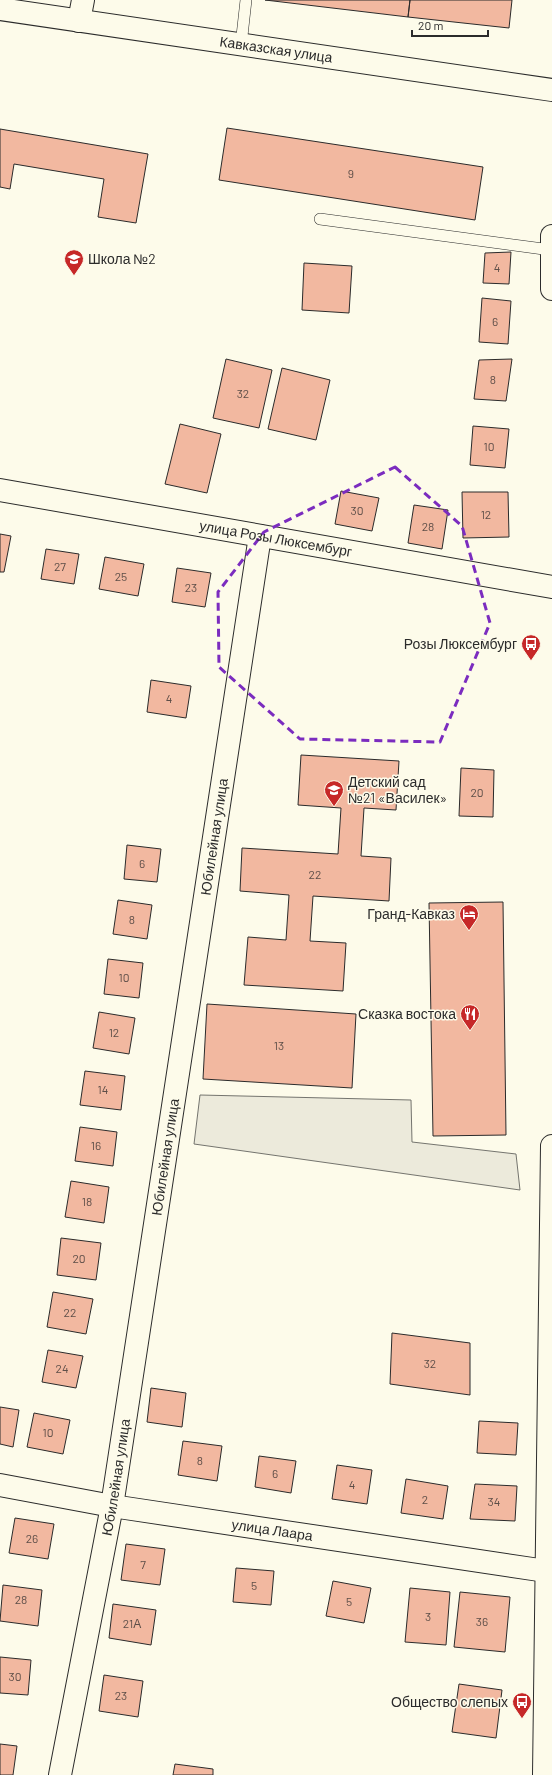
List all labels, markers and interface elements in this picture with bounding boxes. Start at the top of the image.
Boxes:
scale bar [412,12,488,38]
text: 20 m [418,18,444,32]
street label: Кавказская улица [219,32,334,66]
house number: 9 [348,166,354,180]
school or university icon: Школа №2 [63,248,85,276]
place label: Школа №2 [88,250,156,267]
house number: 4 [494,260,500,274]
house number: 6 [492,314,498,328]
house number: 8 [490,372,496,386]
house number: 32 [237,386,249,400]
house number: 10 [484,439,494,453]
house number: 30 [351,503,363,517]
house number: 12 [481,507,491,521]
street label: улица Розы Люксембург [198,516,354,560]
house number: 28 [422,519,434,533]
house number: 27 [54,559,66,573]
house number: 25 [115,569,127,583]
house number: 23 [185,580,197,594]
bus stop icon: Розы Люксембург [520,633,542,661]
place label: Розы Люксембург [404,635,517,652]
house number: 4 [166,691,172,705]
place label: Детский сад №21 «Василек» [348,773,447,806]
street label: Юбилейная улица [196,777,231,896]
school or university icon: Детский сад №21 «Василек» [323,779,345,807]
house number: 20 [470,785,484,799]
house number: 6 [139,856,145,870]
house number: 22 [309,867,321,881]
hotel icon: Гранд-Кавказ [458,903,480,931]
place label: Гранд-Кавказ [367,905,455,922]
house number: 8 [129,912,135,926]
house number: 10 [119,970,129,984]
restaurant icon: Сказка востока [459,1003,481,1031]
place label: Сказка востока [358,1005,456,1022]
house number: 12 [109,1025,119,1039]
house number: 13 [274,1038,284,1052]
house number: 14 [98,1082,108,1096]
street label: Юбилейная улица [147,1097,182,1217]
house number: 16 [91,1138,101,1152]
house number: 18 [82,1194,92,1208]
house number: 20 [72,1251,86,1265]
house number: 22 [64,1305,76,1319]
house number: 32 [424,1356,436,1370]
house number: 24 [55,1361,69,1375]
street label: Юбилейная улица [97,1417,133,1537]
house number: 10 [43,1425,53,1439]
house number: 8 [197,1453,203,1467]
house number: 6 [272,1466,278,1480]
house number: 4 [349,1477,355,1491]
house number: 2 [422,1492,428,1506]
house number: 34 [488,1494,500,1508]
street label: улица Лаара [231,1515,314,1544]
house number: 26 [26,1531,38,1545]
house number: 7 [140,1557,146,1571]
house number: 5 [251,1578,257,1592]
house number: 28 [15,1592,27,1606]
house number: 5 [346,1594,352,1608]
house number: 3 [425,1609,431,1623]
house number: 36 [476,1614,488,1628]
house number: 21А [123,1616,141,1630]
house number: 30 [9,1669,21,1683]
house number: 23 [115,1688,127,1702]
bus stop icon: Общество слепых [511,1691,533,1719]
place label: Общество слепых [391,1693,508,1710]

